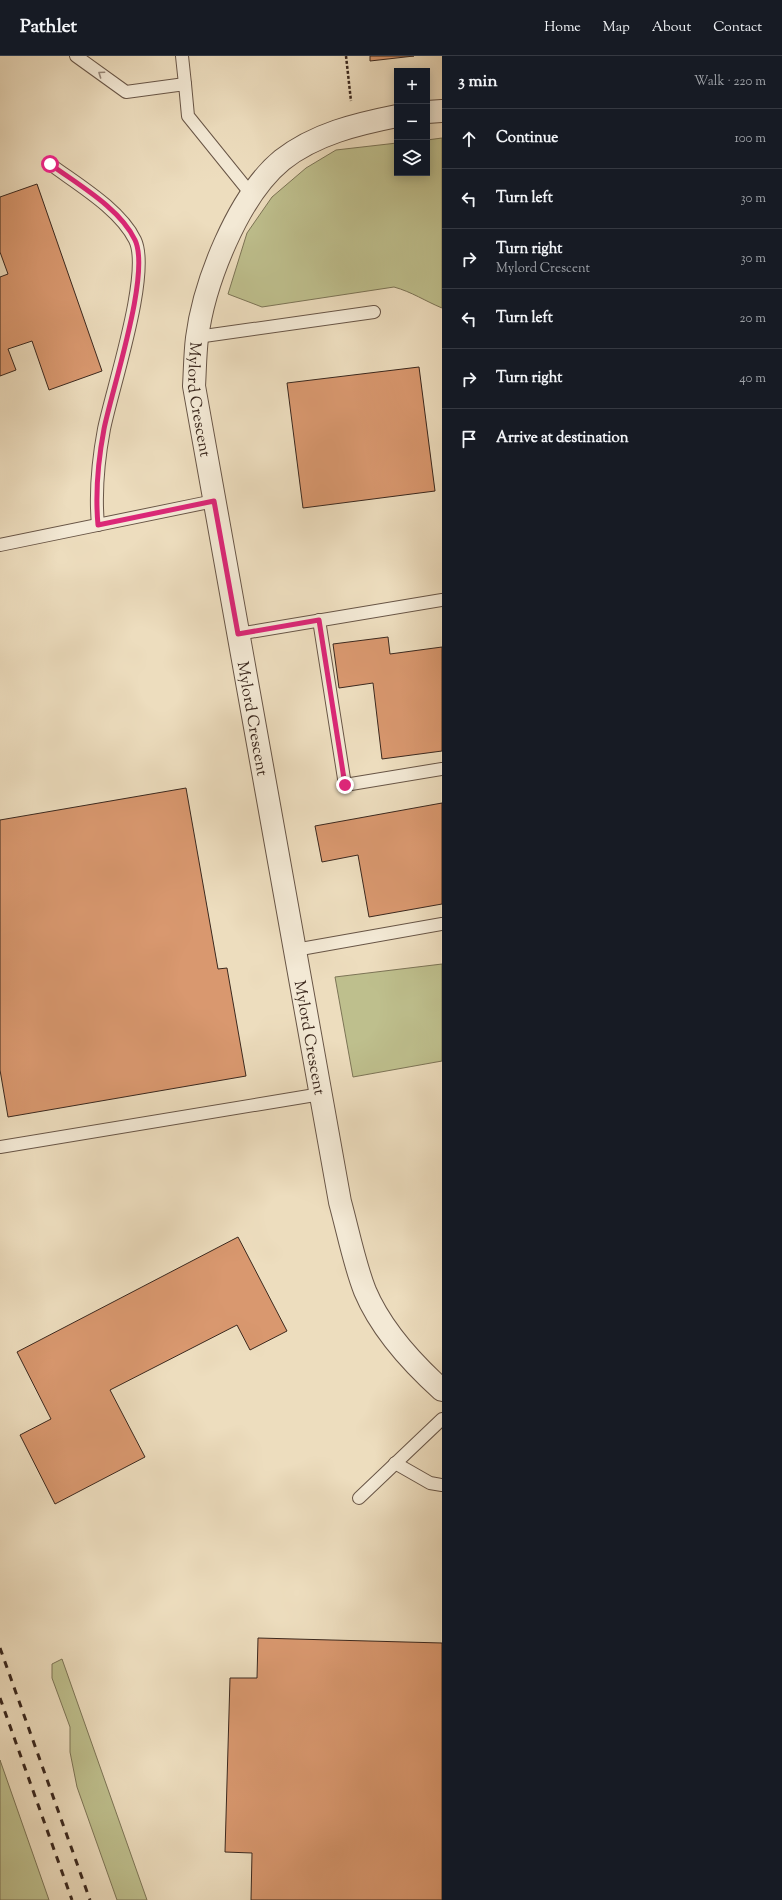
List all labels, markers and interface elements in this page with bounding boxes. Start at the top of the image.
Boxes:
text: Pathlet [20,14,77,41]
text: Home [544,18,581,38]
text: Map [603,18,630,38]
text: About [652,18,691,38]
text: Contact [713,18,762,38]
map controls [394,68,430,176]
button: + [394,68,430,104]
text: 3 min [458,70,497,94]
one-way arrow [98,71,105,79]
text: Walk · 220 m [694,73,766,91]
button: − [394,104,430,140]
icon: ahead [458,128,480,150]
text: Continue [496,128,558,149]
text: 100 m [734,130,766,148]
button: layers [394,140,430,176]
route start [41,155,59,173]
icon: left [458,188,480,210]
text: Turn left [496,188,553,209]
text: 30 m [740,190,766,208]
text: Turn right [496,239,562,260]
icon: right [458,248,480,270]
text: 30 m [740,250,766,268]
text: Mylord Crescent [496,260,590,278]
icon: left [458,308,480,330]
text: Turn left [496,308,553,329]
text: 20 m [740,310,766,328]
street label: Mylord Crescent [180,341,216,460]
icon: right [458,368,480,390]
text: Turn right [496,368,562,389]
text: 40 m [739,370,766,388]
icon: arrive [458,428,480,450]
text: Arrive at destination [496,428,629,449]
street label: Mylord Crescent [230,660,273,779]
route end [336,776,354,794]
street label: Mylord Crescent [287,979,330,1097]

